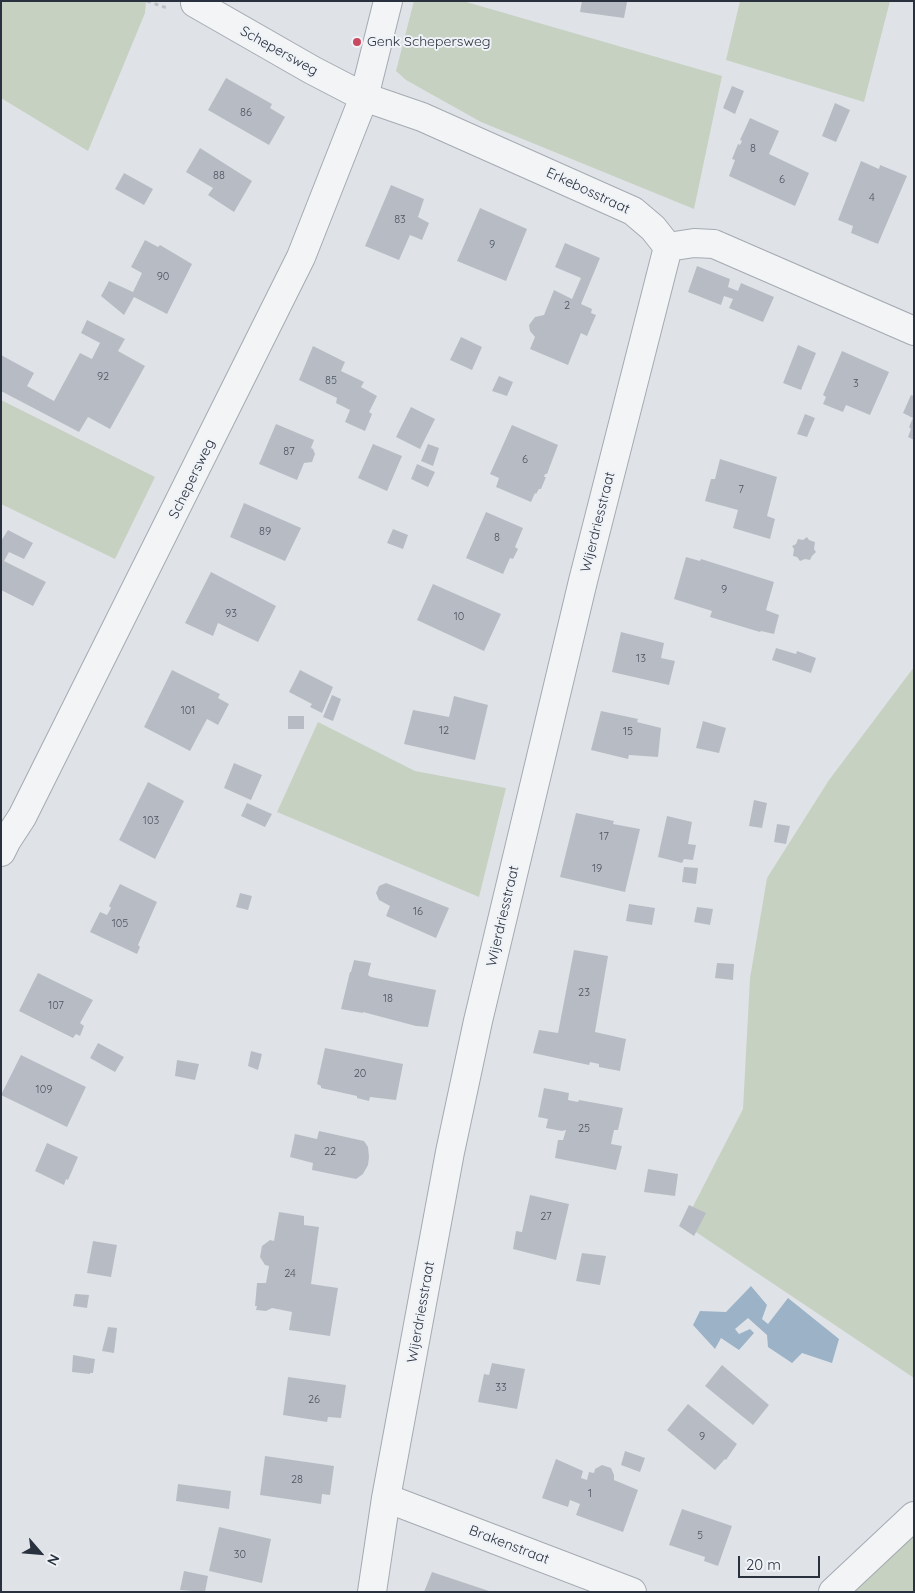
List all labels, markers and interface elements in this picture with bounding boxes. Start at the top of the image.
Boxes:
street label: Schepersweg [237,23,321,79]
place label: Genk Schepersweg [367,34,490,50]
marker: Genk Schepersweg [351,36,363,48]
house number: 86 [240,106,252,120]
house number: 8 [750,142,756,156]
street label: Erkebosstraat [544,164,632,218]
house number: 88 [213,169,225,183]
house number: 6 [779,173,785,187]
house number: 4 [869,191,875,205]
house number: 83 [394,213,406,227]
house number: 9 [489,238,495,252]
house number: 90 [157,270,169,284]
house number: 2 [564,299,570,313]
house number: 92 [97,370,109,384]
house number: 85 [325,374,337,388]
house number: 3 [853,377,859,391]
street label: Schepersweg [166,436,218,522]
house number: 87 [283,445,295,459]
house number: 6 [522,453,528,467]
street label: Wijerdriesstraat [577,470,619,574]
house number: 7 [738,483,744,497]
house number: 89 [259,525,271,539]
house number: 8 [494,531,500,545]
house number: 9 [721,583,727,597]
house number: 93 [225,607,237,621]
house number: 10 [454,610,464,624]
house number: 13 [636,652,646,666]
house number: 101 [181,704,195,718]
house number: 12 [439,724,449,738]
house number: 15 [623,725,633,739]
house number: 103 [143,814,159,828]
house number: 17 [599,830,609,844]
house number: 19 [592,862,602,876]
street label: Wijerdriesstraat [483,864,523,968]
house number: 16 [413,905,423,919]
house number: 105 [112,917,128,931]
house number: 23 [578,986,590,1000]
house number: 18 [383,992,393,1006]
house number: 107 [48,999,64,1013]
house number: 20 [354,1067,366,1081]
house number: 109 [36,1083,52,1097]
house number: 25 [578,1122,590,1136]
house number: 22 [324,1145,336,1159]
house number: 27 [540,1210,552,1224]
street label: Wijerdriesstraat [404,1260,438,1364]
house number: 24 [284,1267,296,1281]
house number: 33 [495,1381,507,1395]
house number: 26 [308,1393,320,1407]
house number: 9 [699,1430,705,1444]
house number: 28 [291,1473,303,1487]
house number: 1 [588,1487,592,1501]
street label: Brakenstraat [467,1522,551,1568]
north arrow [15,1528,65,1578]
house number: 5 [697,1529,703,1543]
scale bar [740,1546,822,1578]
house number: 30 [234,1548,246,1562]
text: N [43,1551,64,1568]
text: 20 m [746,1555,781,1574]

